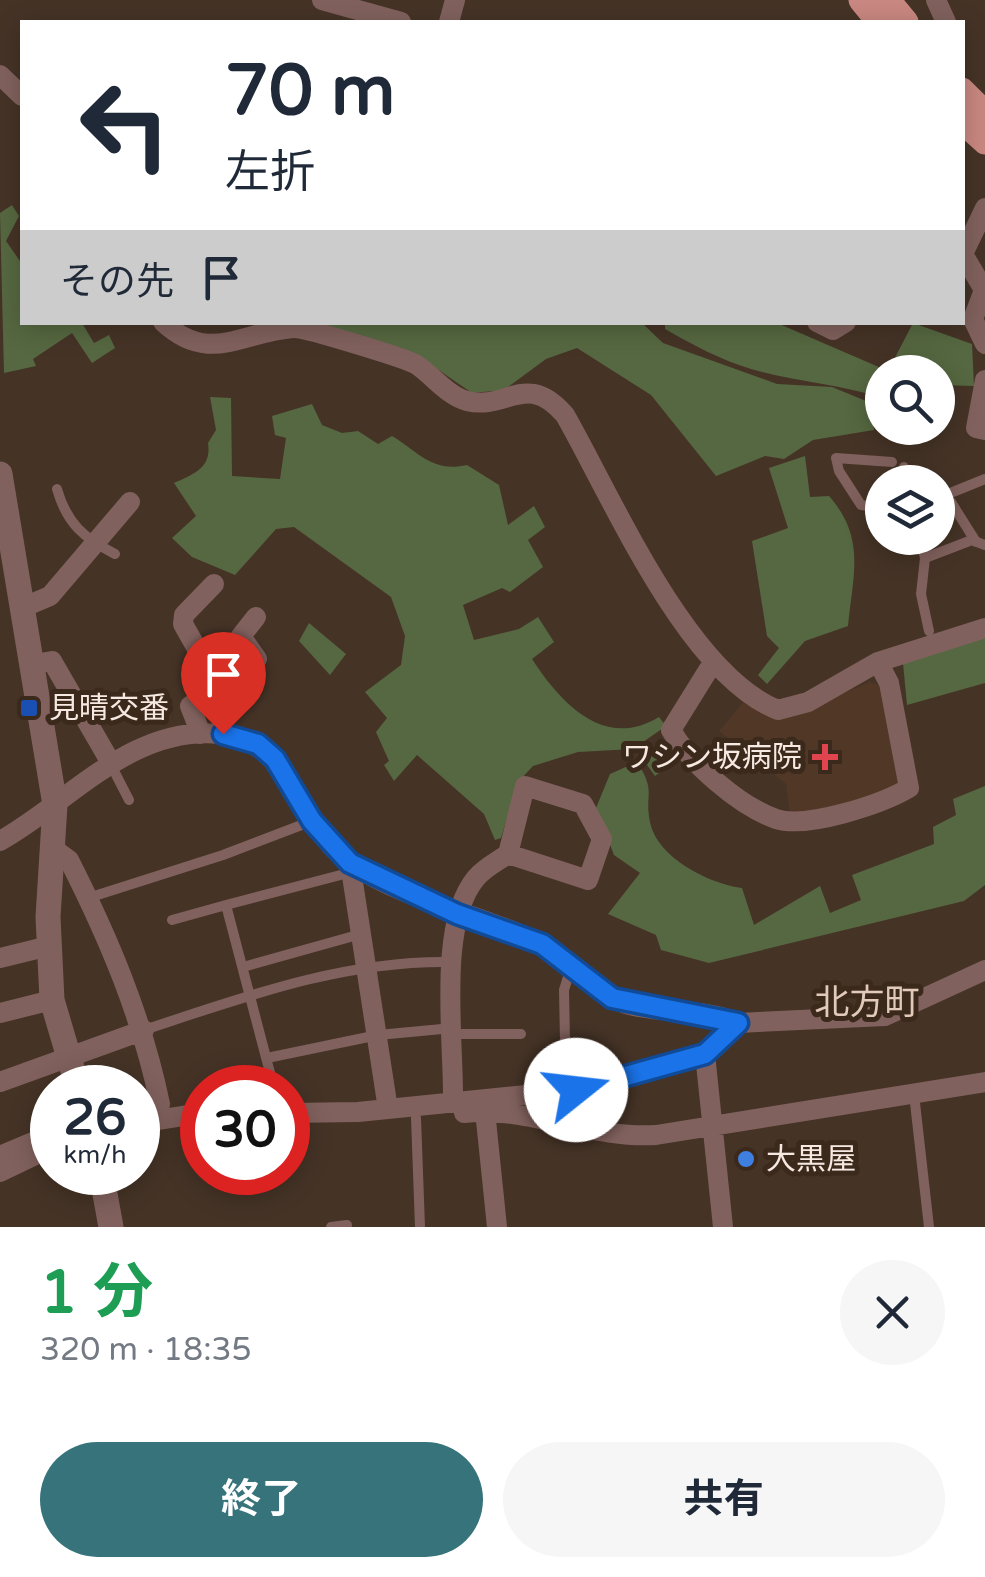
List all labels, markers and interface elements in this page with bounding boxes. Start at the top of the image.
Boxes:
text: 70 m [225,50,395,134]
icon: left [60,60,190,190]
text: 左折 [225,146,315,200]
icon: arrive [194,250,249,305]
text: その先 [60,259,174,305]
map controls [865,355,955,555]
button: search [865,355,955,445]
button: layers [865,465,955,555]
pin [181,632,266,735]
icon: arrive [196,647,251,702]
place label: 見晴交番 [49,690,169,727]
marker: 見晴交番 [18,697,40,719]
place label: ワシン坂病院 [622,739,802,776]
marker: ワシン坂病院 [812,744,838,770]
district label: 北方町 [814,982,920,1024]
position arrow [524,1038,628,1142]
speed limit sign: 30 [180,1065,310,1195]
text: 26 [64,1088,126,1148]
text: km/h [64,1140,126,1170]
place label: 大黒屋 [766,1141,856,1178]
marker: 大黒屋 [735,1148,757,1170]
text: 1 分 [40,1257,153,1329]
button: close [840,1260,945,1365]
text: 320 m · 18:35 [40,1331,252,1369]
button: 終了 [40,1442,483,1557]
button: 共有 [503,1442,945,1557]

